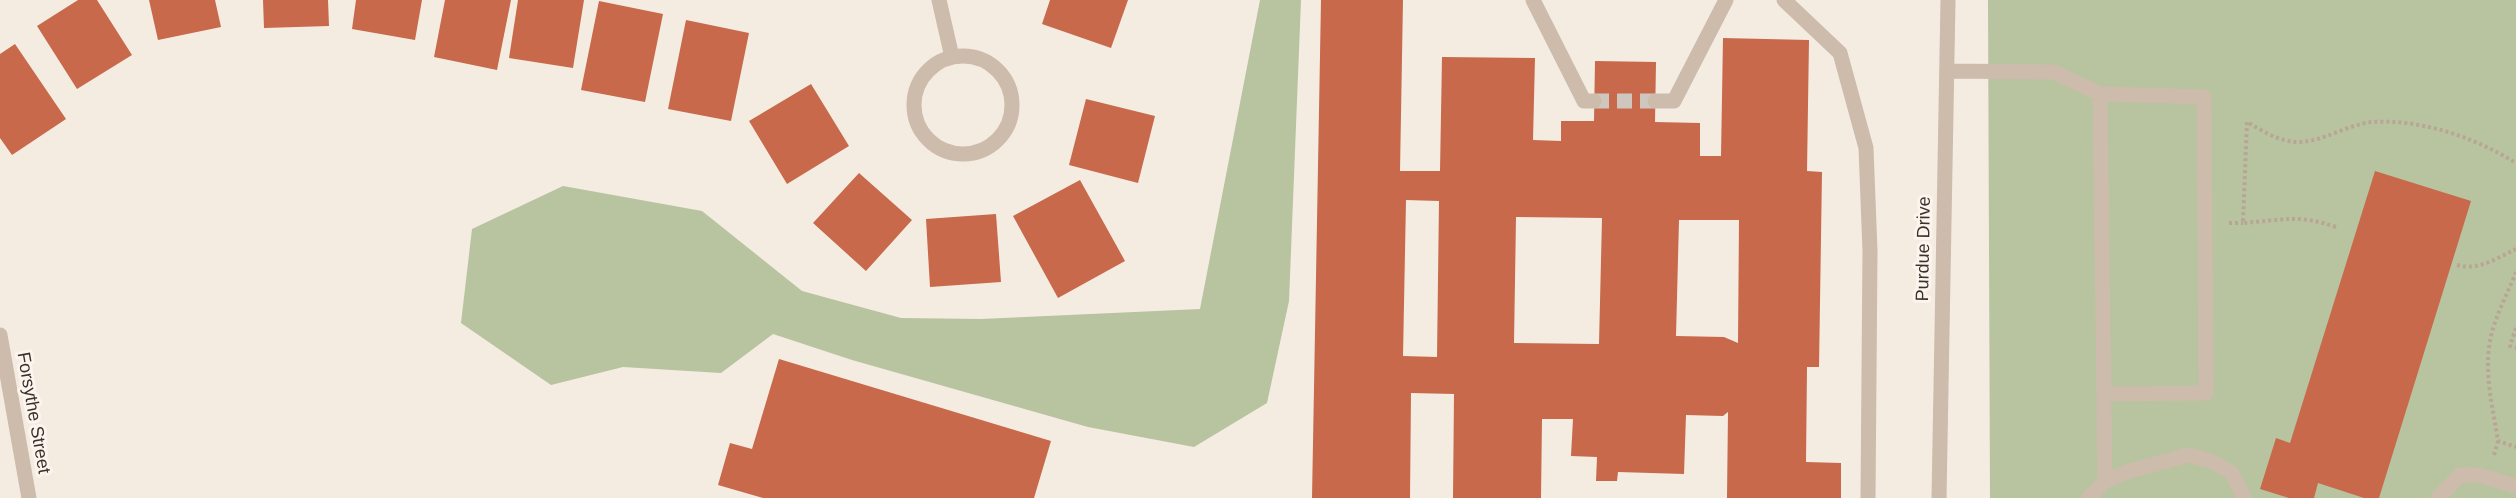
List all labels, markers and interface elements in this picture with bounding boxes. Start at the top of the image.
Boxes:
street label: Purdue Drive [1912,196,1936,302]
street label: Forsythe Street [12,351,54,475]

